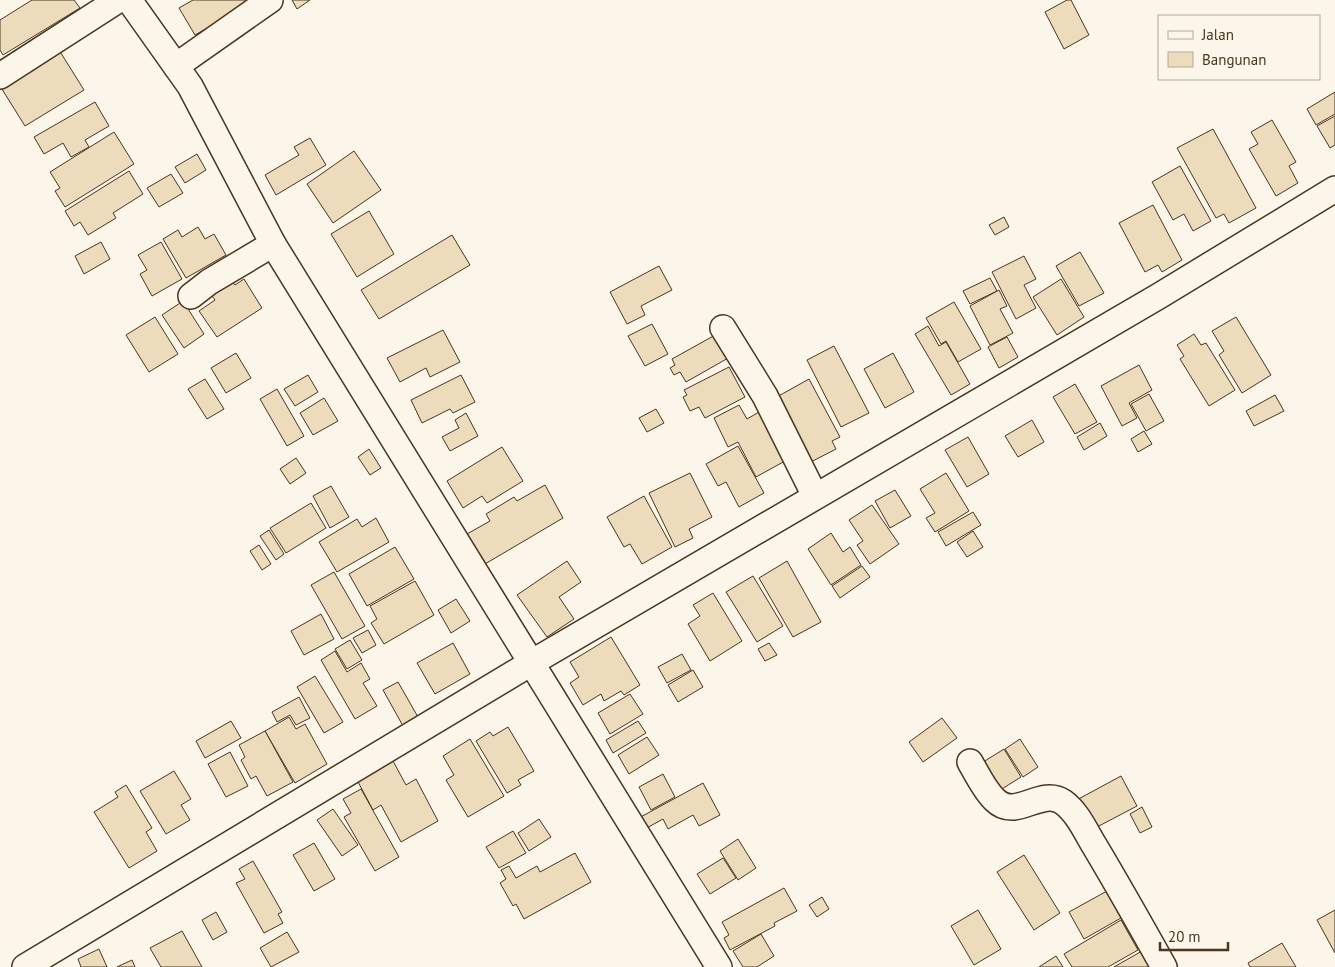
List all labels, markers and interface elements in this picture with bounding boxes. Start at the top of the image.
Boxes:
legend [1158,15,1320,80]
text: Jalan [1201,25,1234,44]
text: Bangunan [1202,50,1266,69]
scale bar [1160,920,1228,952]
text: 20 m [1168,927,1201,946]

